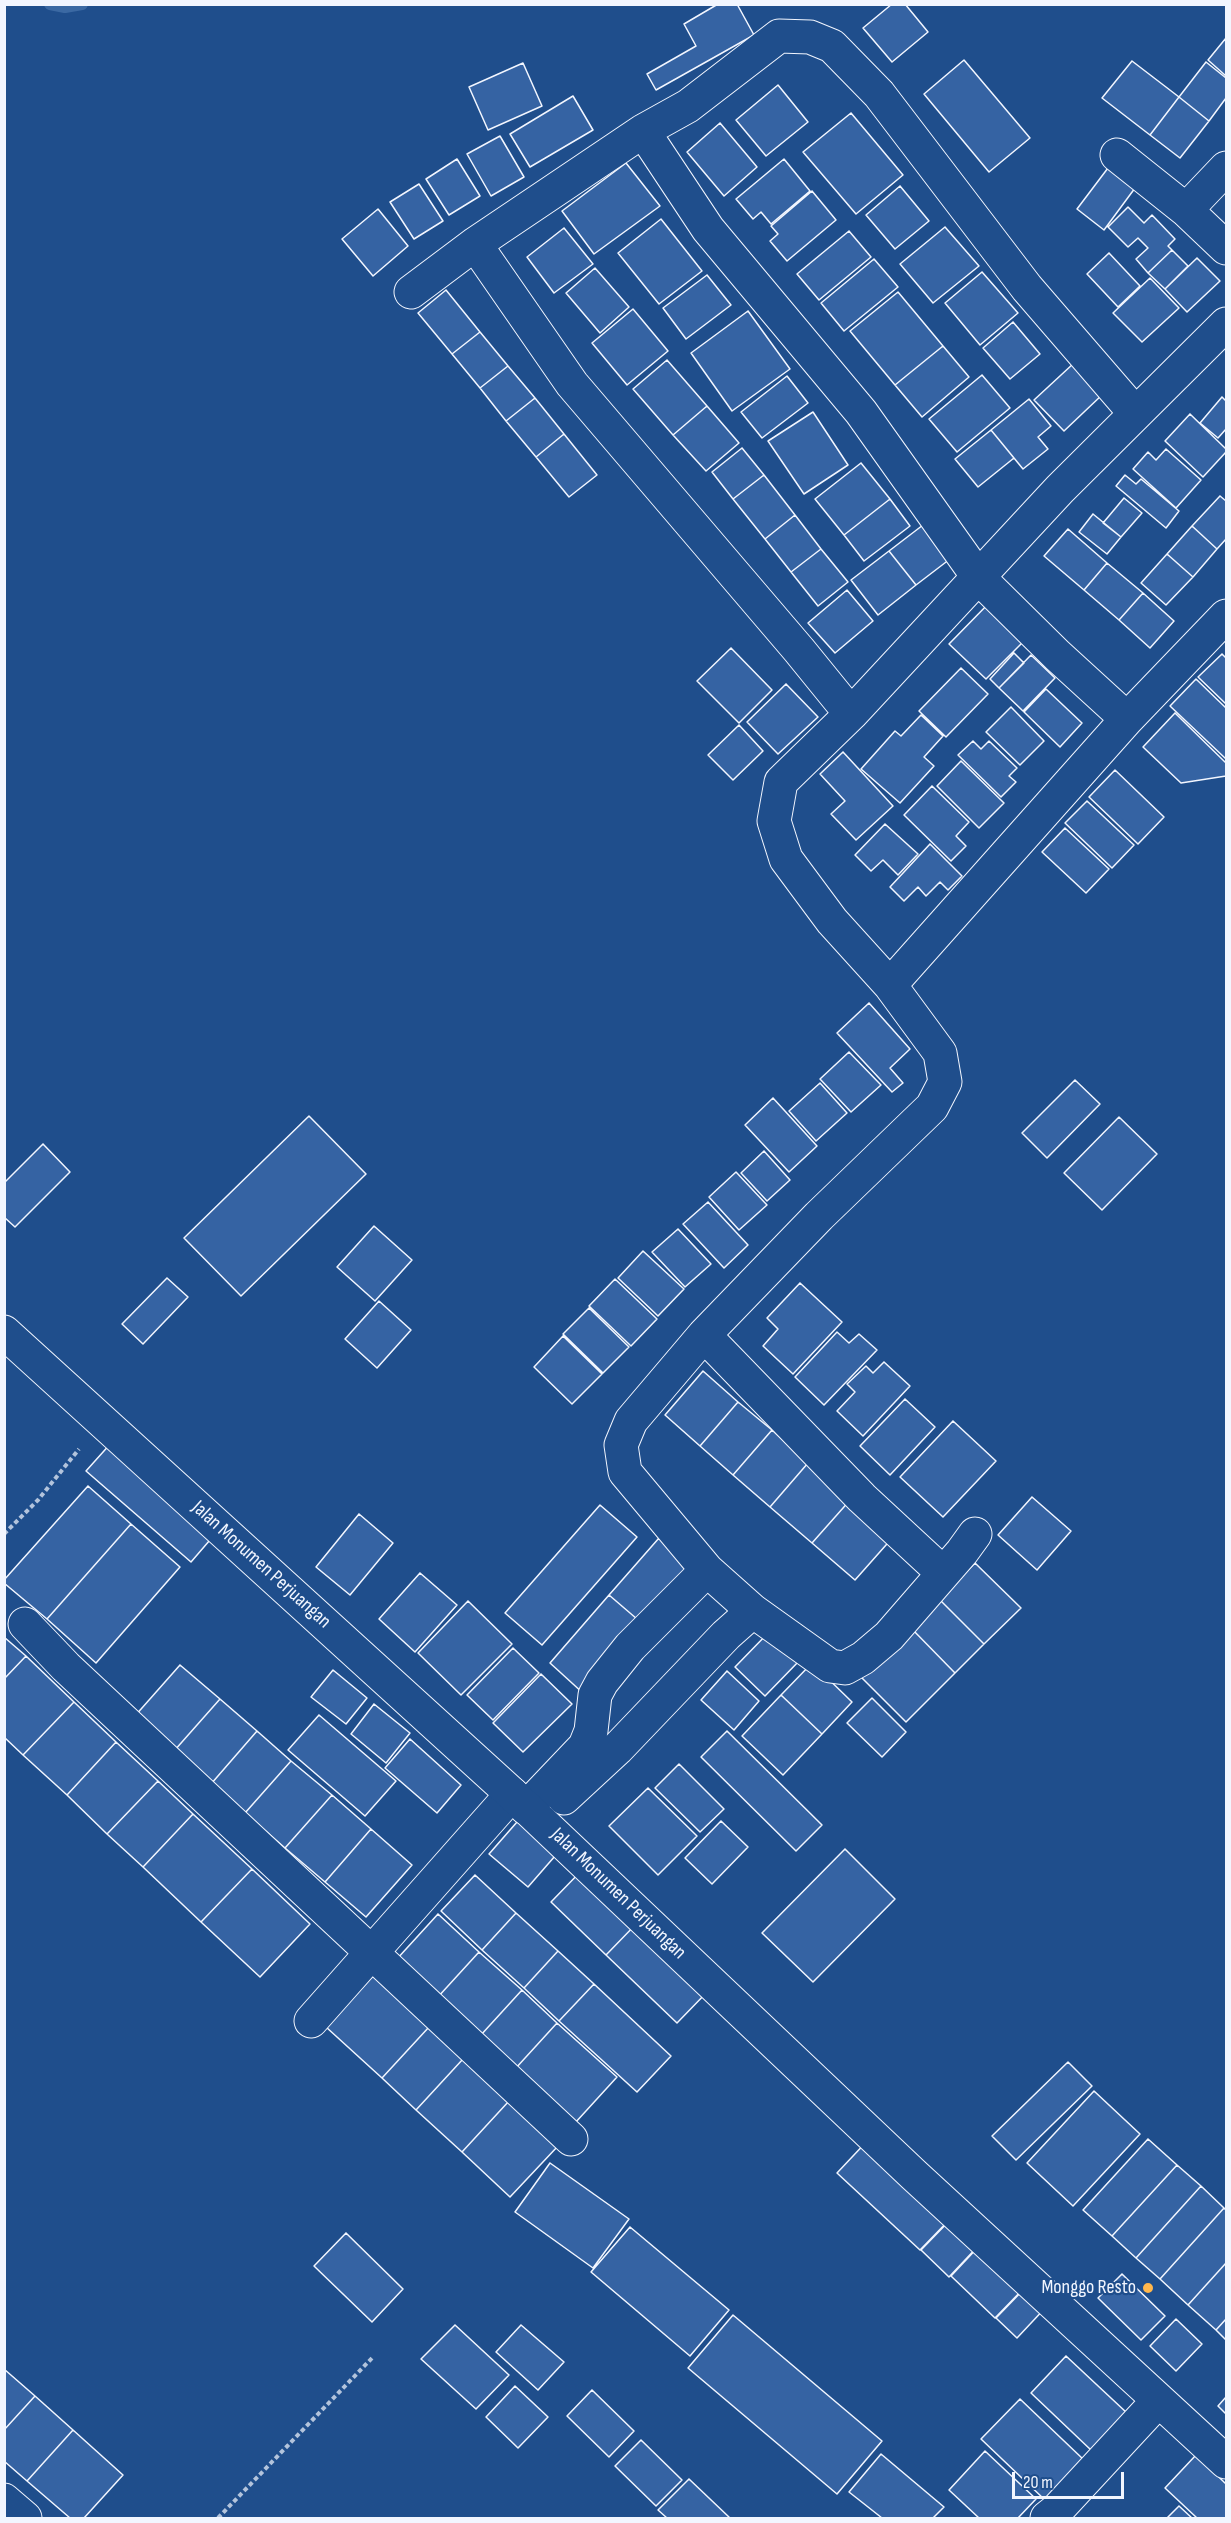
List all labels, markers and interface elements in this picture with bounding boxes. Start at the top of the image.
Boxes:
street label: Jalan Monumen Perjuangan [186,1496,336,1634]
street label: Jalan Monumen Perjuangan [545,1823,691,1965]
place label: Monggo Resto [1041,2276,1136,2300]
marker: Monggo Resto [1141,2281,1155,2295]
scale bar [1015,2460,1128,2498]
text: 20 m [1023,2472,1053,2493]

